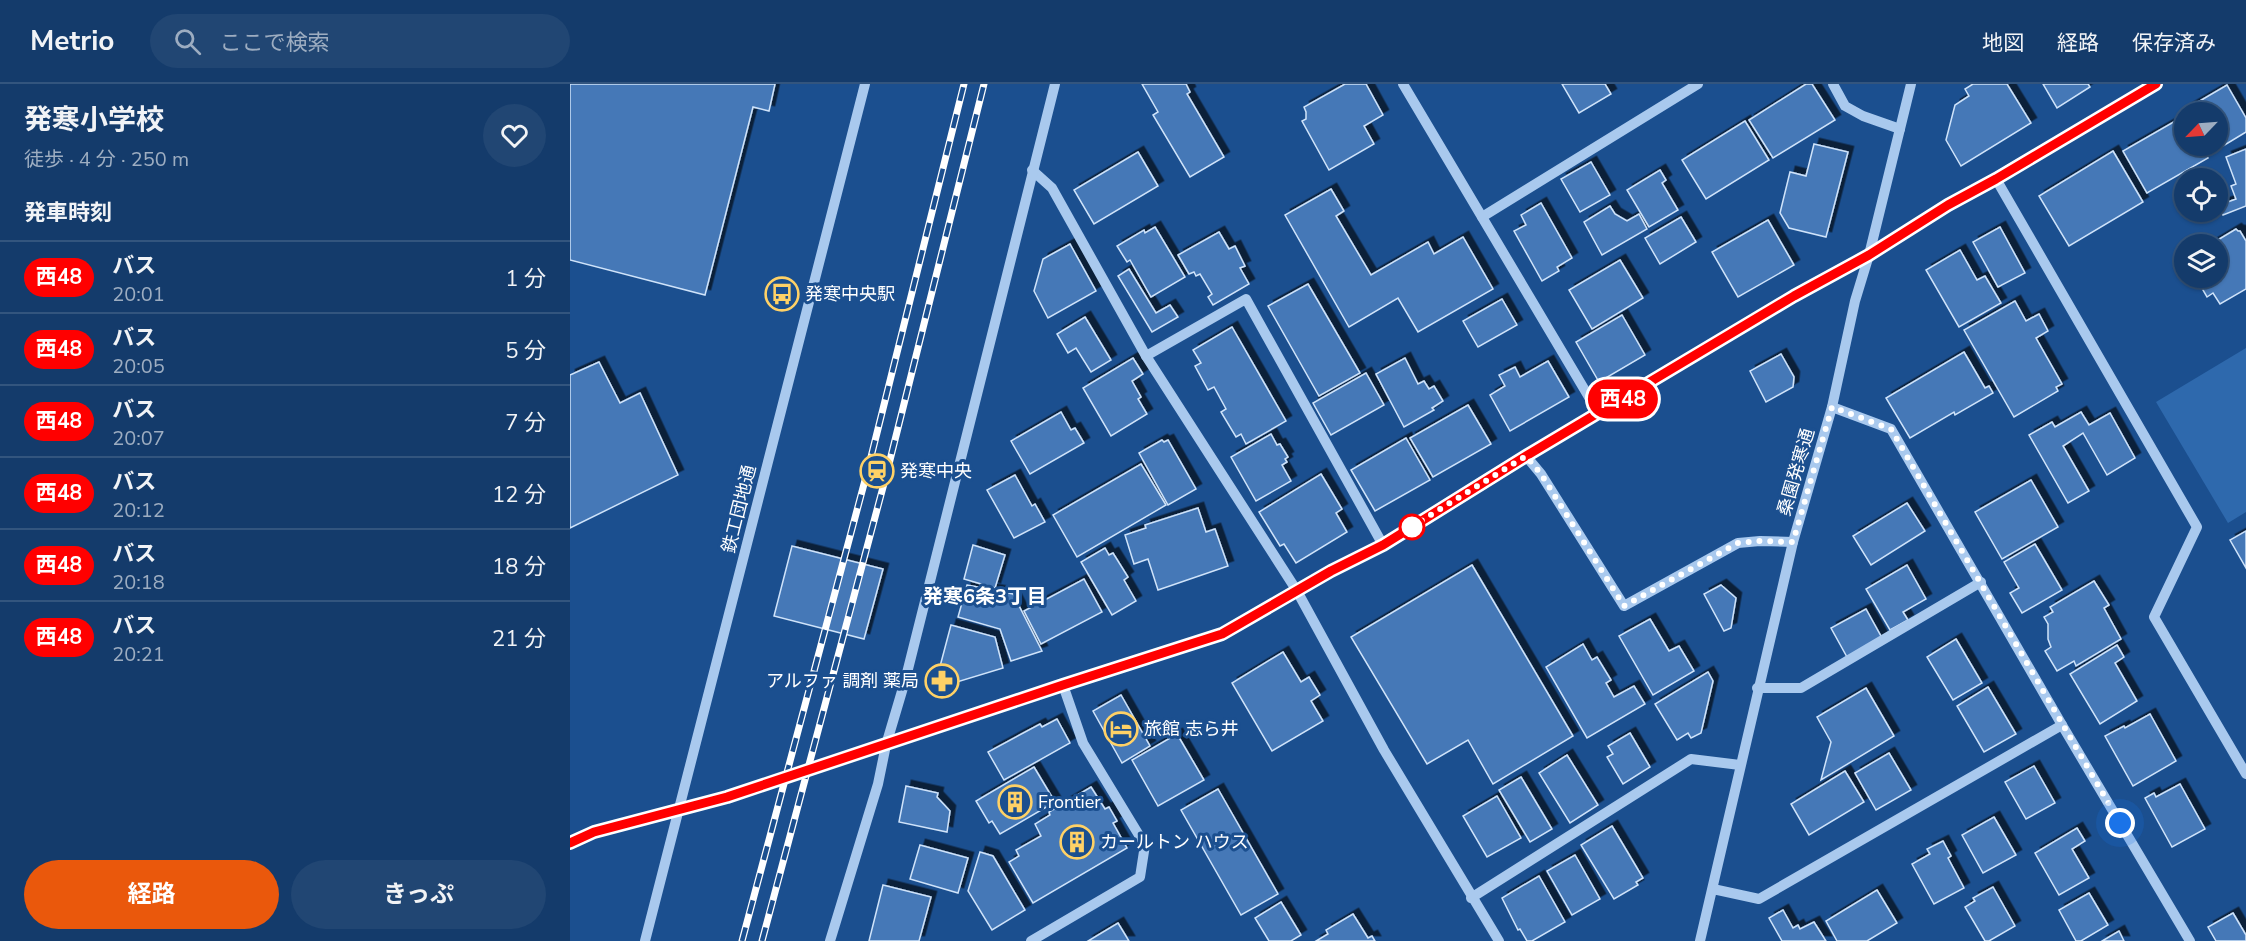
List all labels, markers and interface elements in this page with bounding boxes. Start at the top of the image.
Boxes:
search box [150,14,570,68]
text: Metrio [30,22,114,60]
icon: search [171,25,204,58]
text: ここで検索 [219,28,329,58]
text: 地図 [1982,29,2024,57]
text: 経路 [2057,29,2099,57]
text: 保存済み [2132,29,2216,57]
text: 発寒小学校 [24,101,164,139]
north arrow [2174,102,2228,156]
map controls [2174,102,2228,288]
button: heart [483,104,546,167]
text: 徒歩 · 4 分 · 250 m [24,146,189,173]
button: locate [2174,168,2228,222]
text: 発車時刻 [24,198,112,228]
button: layers [2174,234,2228,288]
text: バス [112,251,156,281]
text: 西48 [36,263,82,291]
text: 1 分 [505,264,546,294]
bus stop icon: 発寒中央駅 [764,276,800,312]
text: 20:01 [112,281,165,308]
place label: 発寒中央駅 [805,282,895,306]
text: バス [112,323,156,353]
text: 西48 [36,335,82,363]
text: 5 分 [505,336,546,366]
text: 20:05 [112,353,165,380]
line badge: 西48 [1588,380,1658,418]
text: 西48 [1600,385,1646,413]
text: バス [112,395,156,425]
text: 西48 [36,407,82,435]
text: 7 分 [505,408,546,438]
text: 20:07 [112,425,165,452]
street label: 桑園発寒通 [1772,425,1820,519]
station icon: 発寒中央 [859,453,895,489]
place label: 発寒中央 [900,459,972,483]
street label: 鉄工団地通 [716,462,762,556]
text: バス [112,467,156,497]
text: 西48 [36,479,82,507]
text: 12 分 [492,480,546,510]
text: 20:12 [112,497,165,524]
unlabelled marker [1399,514,1425,540]
text: バス [112,539,156,569]
text: 西48 [36,551,82,579]
text: 18 分 [492,552,546,582]
text: 20:18 [112,569,165,596]
district label: 発寒6条3丁目 [923,583,1047,610]
text: バス [112,611,156,641]
text: 西48 [36,623,82,651]
text: 21 分 [492,624,546,654]
text: 20:21 [112,641,165,668]
pharmacy icon: アルファ 調剤 薬局 [924,663,960,699]
place label: アルファ 調剤 薬局 [766,669,919,693]
hotel icon: 旅館 志ら井 [1103,711,1139,747]
place label: 旅館 志ら井 [1144,717,1239,741]
building icon: Frontier [997,784,1033,820]
place label: Frontier [1038,790,1101,814]
your location [2105,808,2135,838]
building icon: カールトン ハウス [1059,824,1095,860]
place label: カールトン ハウス [1100,830,1249,854]
button: 経路 [24,860,279,929]
button: きっぷ [291,860,546,929]

